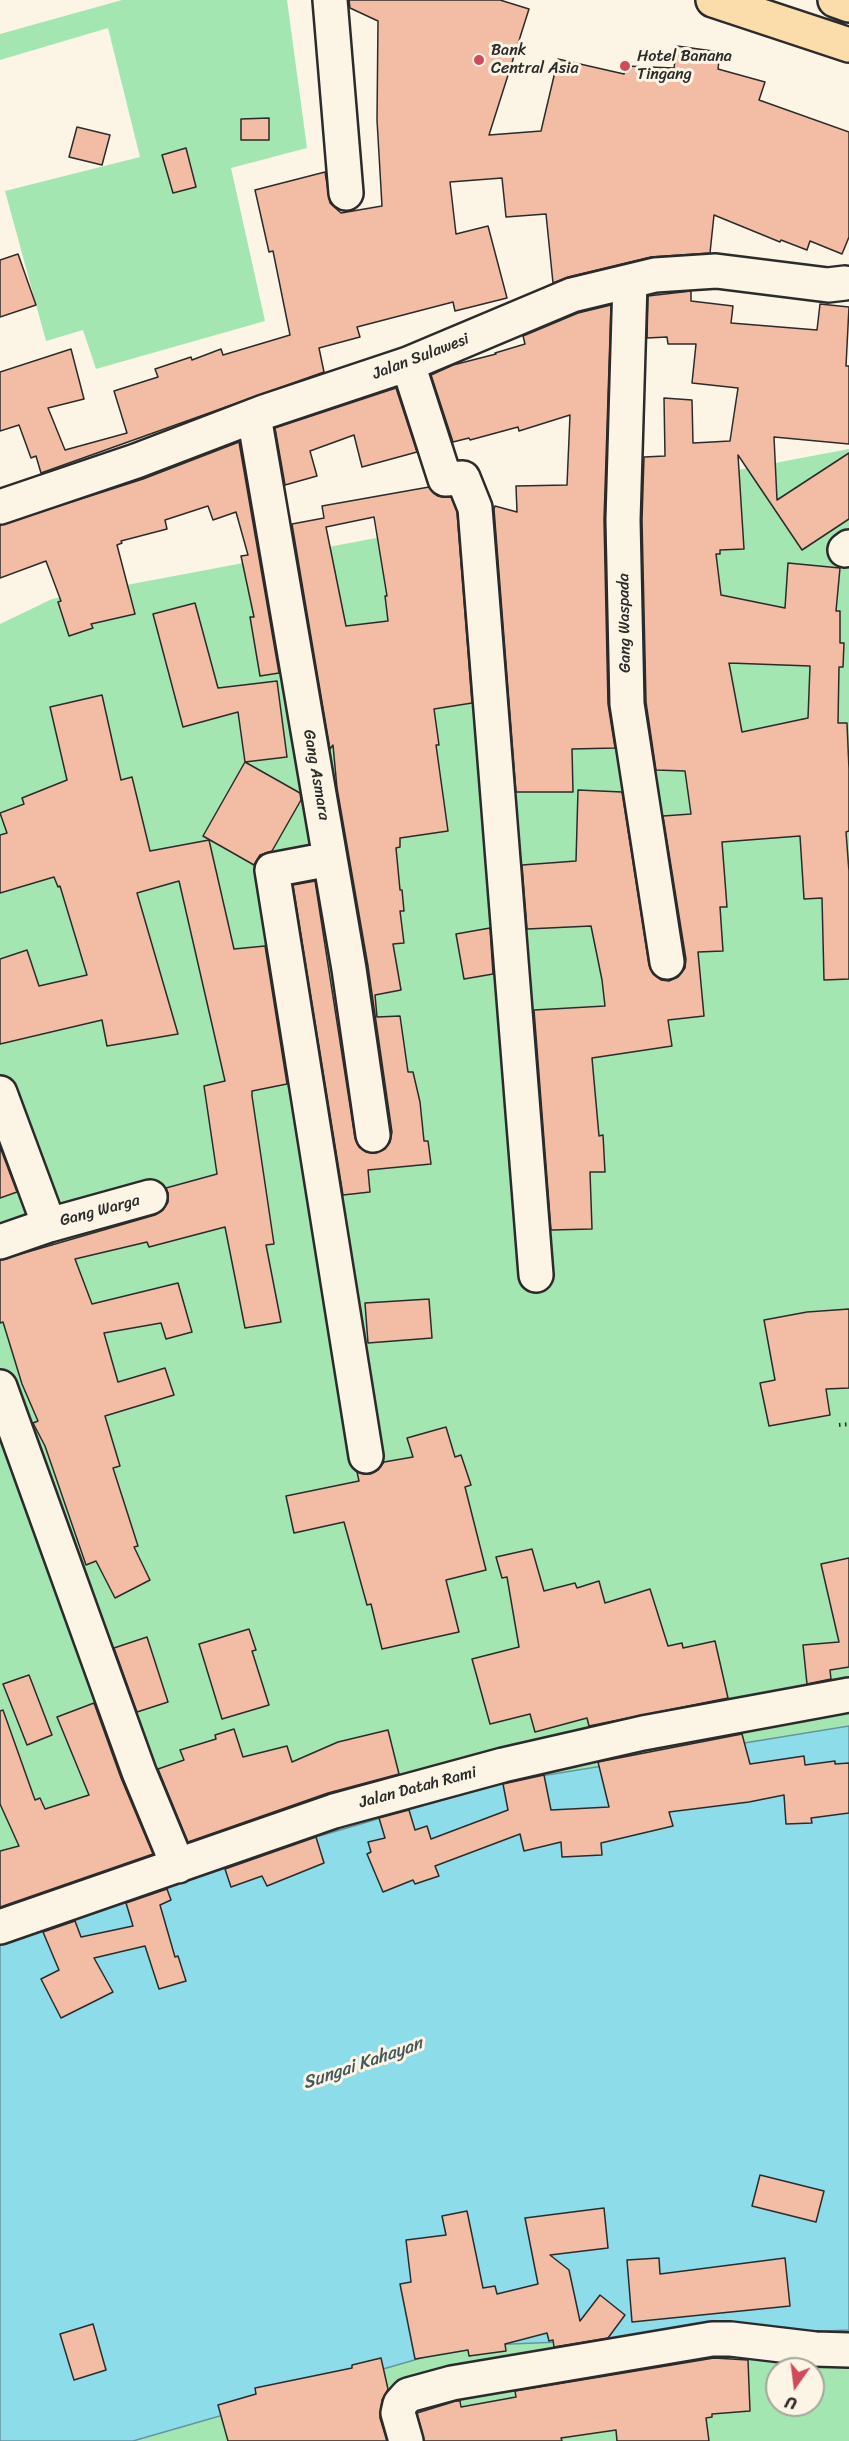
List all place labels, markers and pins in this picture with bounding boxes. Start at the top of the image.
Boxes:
place label: Bank Central Asia [491,41,578,79]
place label: Hotel Banana Tingang [637,47,732,85]
marker: Bank Central Asia [472,53,486,67]
marker: Hotel Banana Tingang [618,59,632,73]

